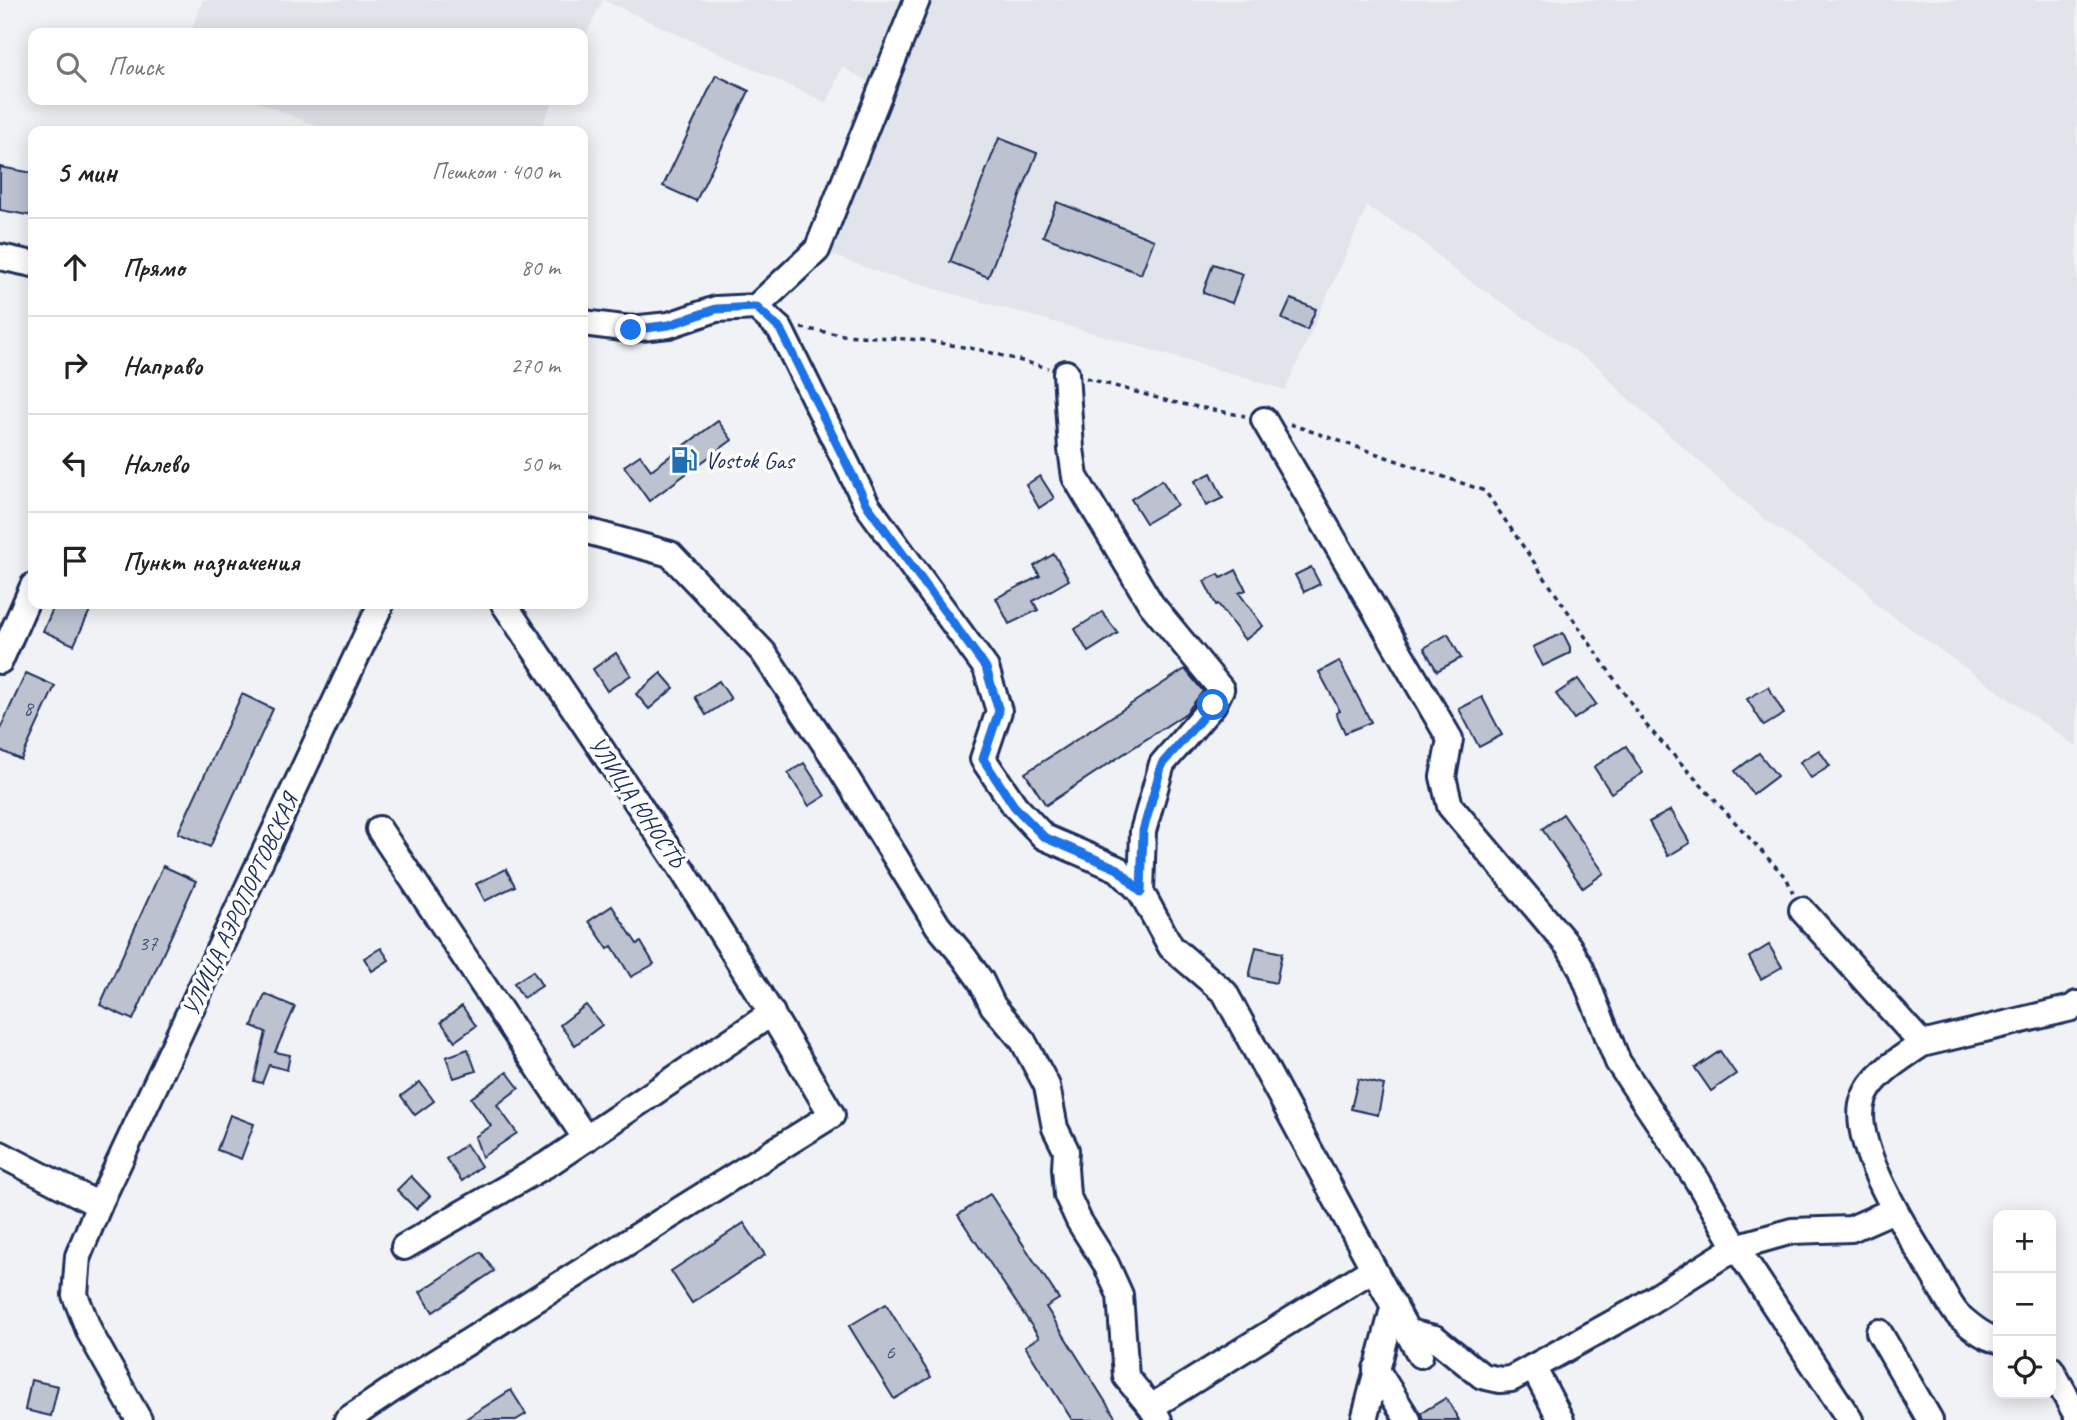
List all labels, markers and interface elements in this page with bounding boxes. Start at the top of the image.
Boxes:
search box [28,28,588,105]
icon: search [52,48,90,86]
text: Поиск [108,50,163,83]
text: 5 мин [56,153,117,191]
text: Пешком · 400 m [432,157,560,186]
icon: ahead [56,248,94,286]
text: Прямо [123,251,185,284]
text: 80 m [521,253,560,282]
route end [615,314,646,345]
icon: right [56,346,94,384]
text: Направо [123,349,202,382]
text: 270 m [511,351,560,380]
icon: left [56,444,94,482]
fuel station icon: Vostok Gas [669,445,699,475]
place label: Vostok Gas [705,445,796,475]
text: Налево [123,447,189,480]
text: 50 m [521,449,560,478]
icon: arrive [56,542,94,580]
text: Пункт назначения [123,545,299,578]
route start [1197,689,1228,720]
house number: 8 [23,695,35,721]
street label: УЛИЦА ЮНОСТЬ [582,731,693,875]
street label: УЛИЦА АЭРОПОРТОВСКАЯ [175,786,306,1021]
house number: 37 [139,930,159,956]
map controls [1993,1210,2056,1399]
button: + [1993,1210,2056,1273]
button: − [1993,1273,2056,1336]
button: locate [1993,1336,2056,1399]
house number: 6 [885,1339,895,1365]

